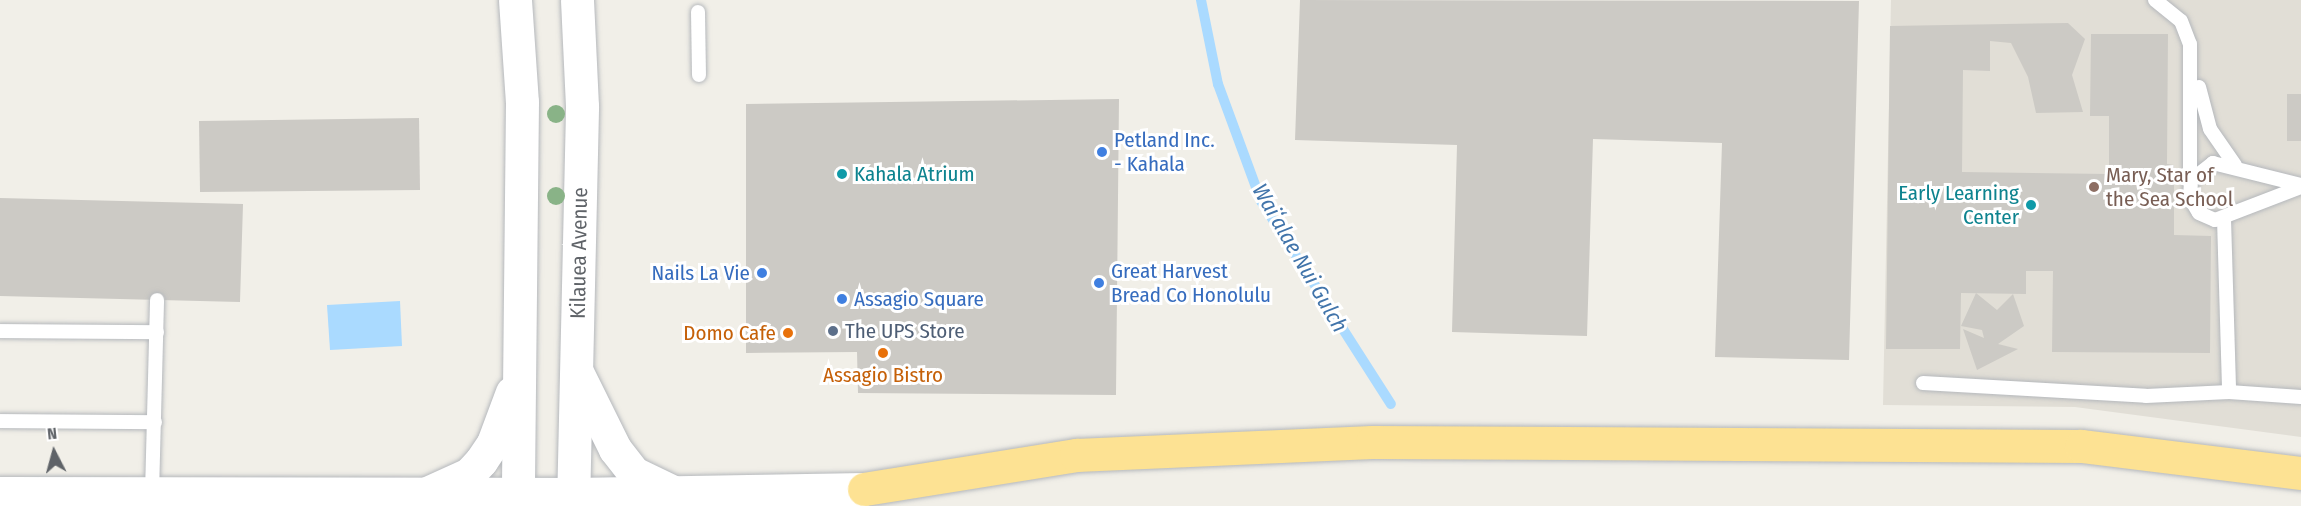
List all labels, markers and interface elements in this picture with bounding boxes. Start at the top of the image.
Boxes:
place label: Petland Inc. - Kahala [1114,127,1215,177]
marker: Petland Inc. - Kahala [1095,145,1109,159]
place label: Kahala Atrium [854,161,975,187]
place label: Mary, Star of the Sea School [2106,162,2233,212]
marker: Kahala Atrium [835,167,849,181]
water label: Waiʻalae Nui Gulch [1247,179,1353,337]
place label: Early Learning Center [1898,180,2019,230]
marker: Mary, Star of the Sea School [2087,180,2101,194]
street label: Kilauea Avenue [565,187,593,319]
marker: Early Learning Center [2024,198,2038,212]
place label: Great Harvest Bread Co Honolulu [1111,258,1271,308]
place label: Nails La Vie [651,260,750,286]
marker: Nails La Vie [755,266,769,280]
marker: Great Harvest Bread Co Honolulu [1092,276,1106,290]
place label: Assagio Square [854,286,984,312]
marker: Assagio Square [835,292,849,306]
place label: The UPS Store [845,318,965,344]
place label: Domo Cafe [683,320,776,346]
marker: The UPS Store [826,324,840,338]
marker: Domo Cafe [781,326,795,340]
marker: Assagio Bistro [876,346,890,360]
place label: Assagio Bistro [823,362,943,388]
north arrow [24,422,84,482]
text: N [46,424,58,444]

